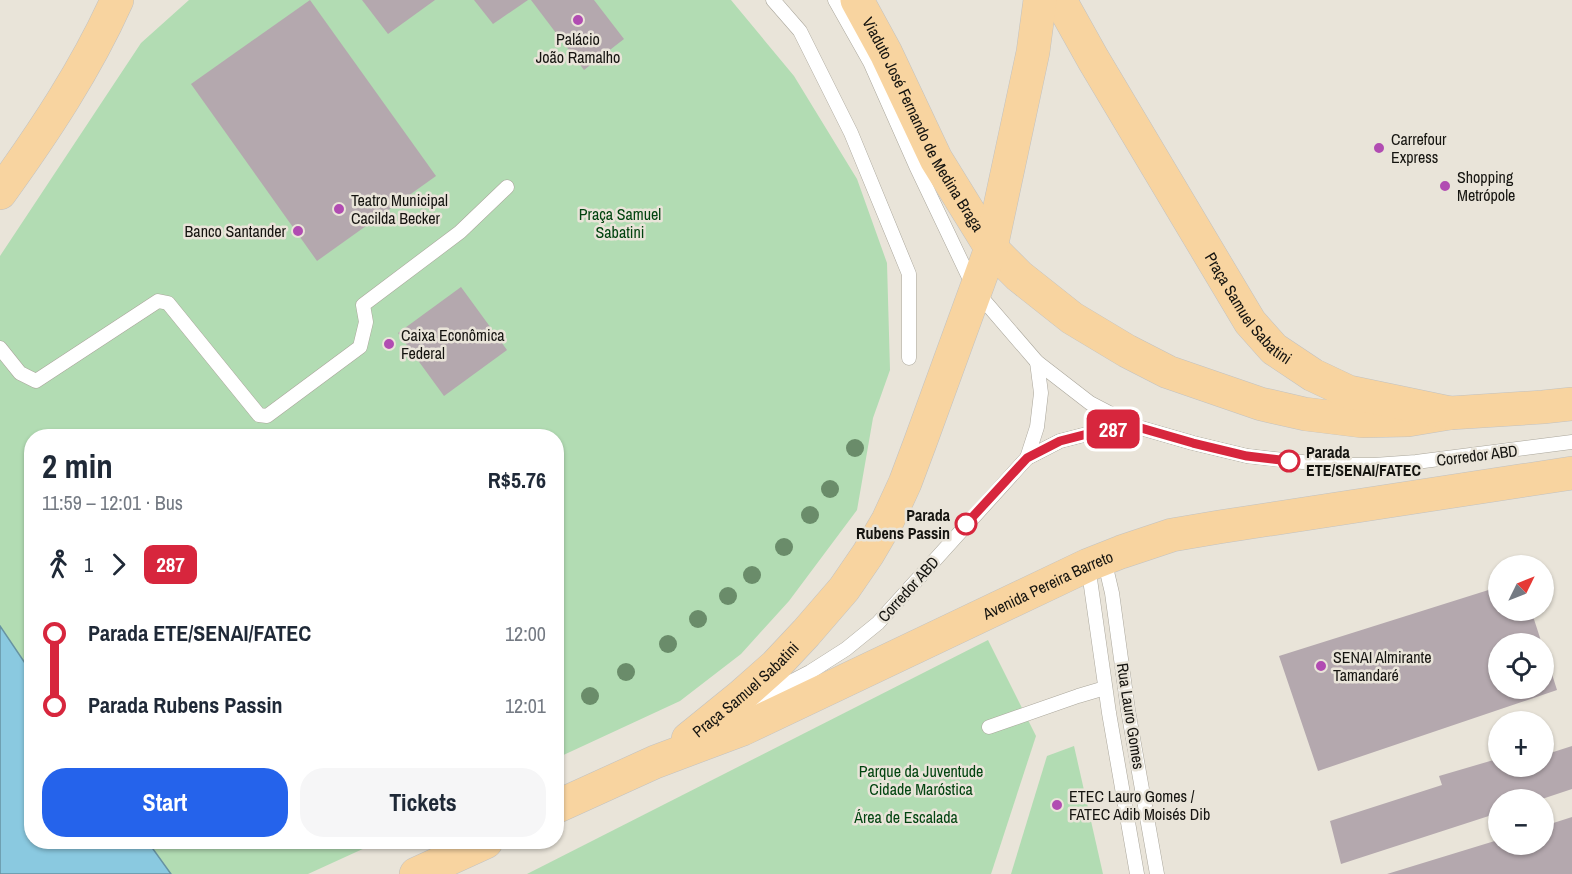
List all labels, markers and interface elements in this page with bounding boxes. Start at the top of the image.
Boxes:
marker: Palácio João Ramalho [571,13,585,27]
street label: Viaduto José Fernando de Medina Braga [857,13,990,236]
place label: Palácio João Ramalho [536,28,620,68]
place label: Carrefour Express [1391,128,1447,168]
marker: Carrefour Express [1372,141,1386,155]
place label: Shopping Metrópole [1457,166,1515,206]
marker: Shopping Metrópole [1438,179,1452,193]
place label: Teatro Municipal Cacilda Becker [351,189,448,229]
marker: Teatro Municipal Cacilda Becker [332,202,346,216]
park label: Praça Samuel Sabatini [579,203,661,243]
place label: Banco Santander [185,220,287,242]
marker: Banco Santander [291,224,305,238]
street label: Praça Samuel Sabatini [1200,248,1296,369]
place label: Caixa Econômica Federal [401,324,505,364]
marker: Caixa Econômica Federal [382,337,396,351]
line badge: 287 [1078,410,1148,448]
text: 287 [1099,415,1127,444]
street label: Corredor ABD [1435,439,1519,471]
place label: Parada ETE/SENAI/FATEC [1306,441,1421,481]
text: 2 min [42,444,113,488]
marker: Parada ETE/SENAI/FATEC [1278,450,1300,472]
text: R$5.76 [488,465,546,495]
text: 11:59 – 12:01 · Bus [42,489,183,516]
place label: Parada Rubens Passin [856,504,951,544]
marker: Parada Rubens Passin [955,513,977,535]
street label: Avenida Pereira Barreto [978,545,1116,625]
icon: walk [42,548,75,581]
icon: forward [102,548,135,581]
text: 287 [156,550,185,579]
text: 1 [84,551,93,578]
street label: Corredor ABD [873,551,943,627]
north arrow [1488,555,1554,621]
map controls [1488,555,1554,855]
text: Parada ETE/SENAI/FATEC [88,618,311,648]
text: 12:00 [505,620,546,647]
button: locate [1488,633,1554,699]
street label: Praça Samuel Sabatini [688,637,804,742]
place label: SENAI Almirante Tamandaré [1333,646,1431,686]
marker: SENAI Almirante Tamandaré [1314,659,1328,673]
street label: Rua Lauro Gomes [1112,661,1150,771]
text: Parada Rubens Passin [88,690,283,720]
text: 12:01 [505,692,546,719]
button: + [1488,711,1554,777]
park label: Parque da Juventude Cidade Maróstica [859,760,983,800]
button: Start [42,768,288,837]
button: Tickets [300,768,546,837]
place label: ETEC Lauro Gomes / FATEC Adib Moisés Dib [1069,785,1210,825]
button: − [1488,789,1554,855]
marker: ETEC Lauro Gomes / FATEC Adib Moisés Dib [1050,798,1064,812]
park label: Área de Escalada [853,806,958,828]

